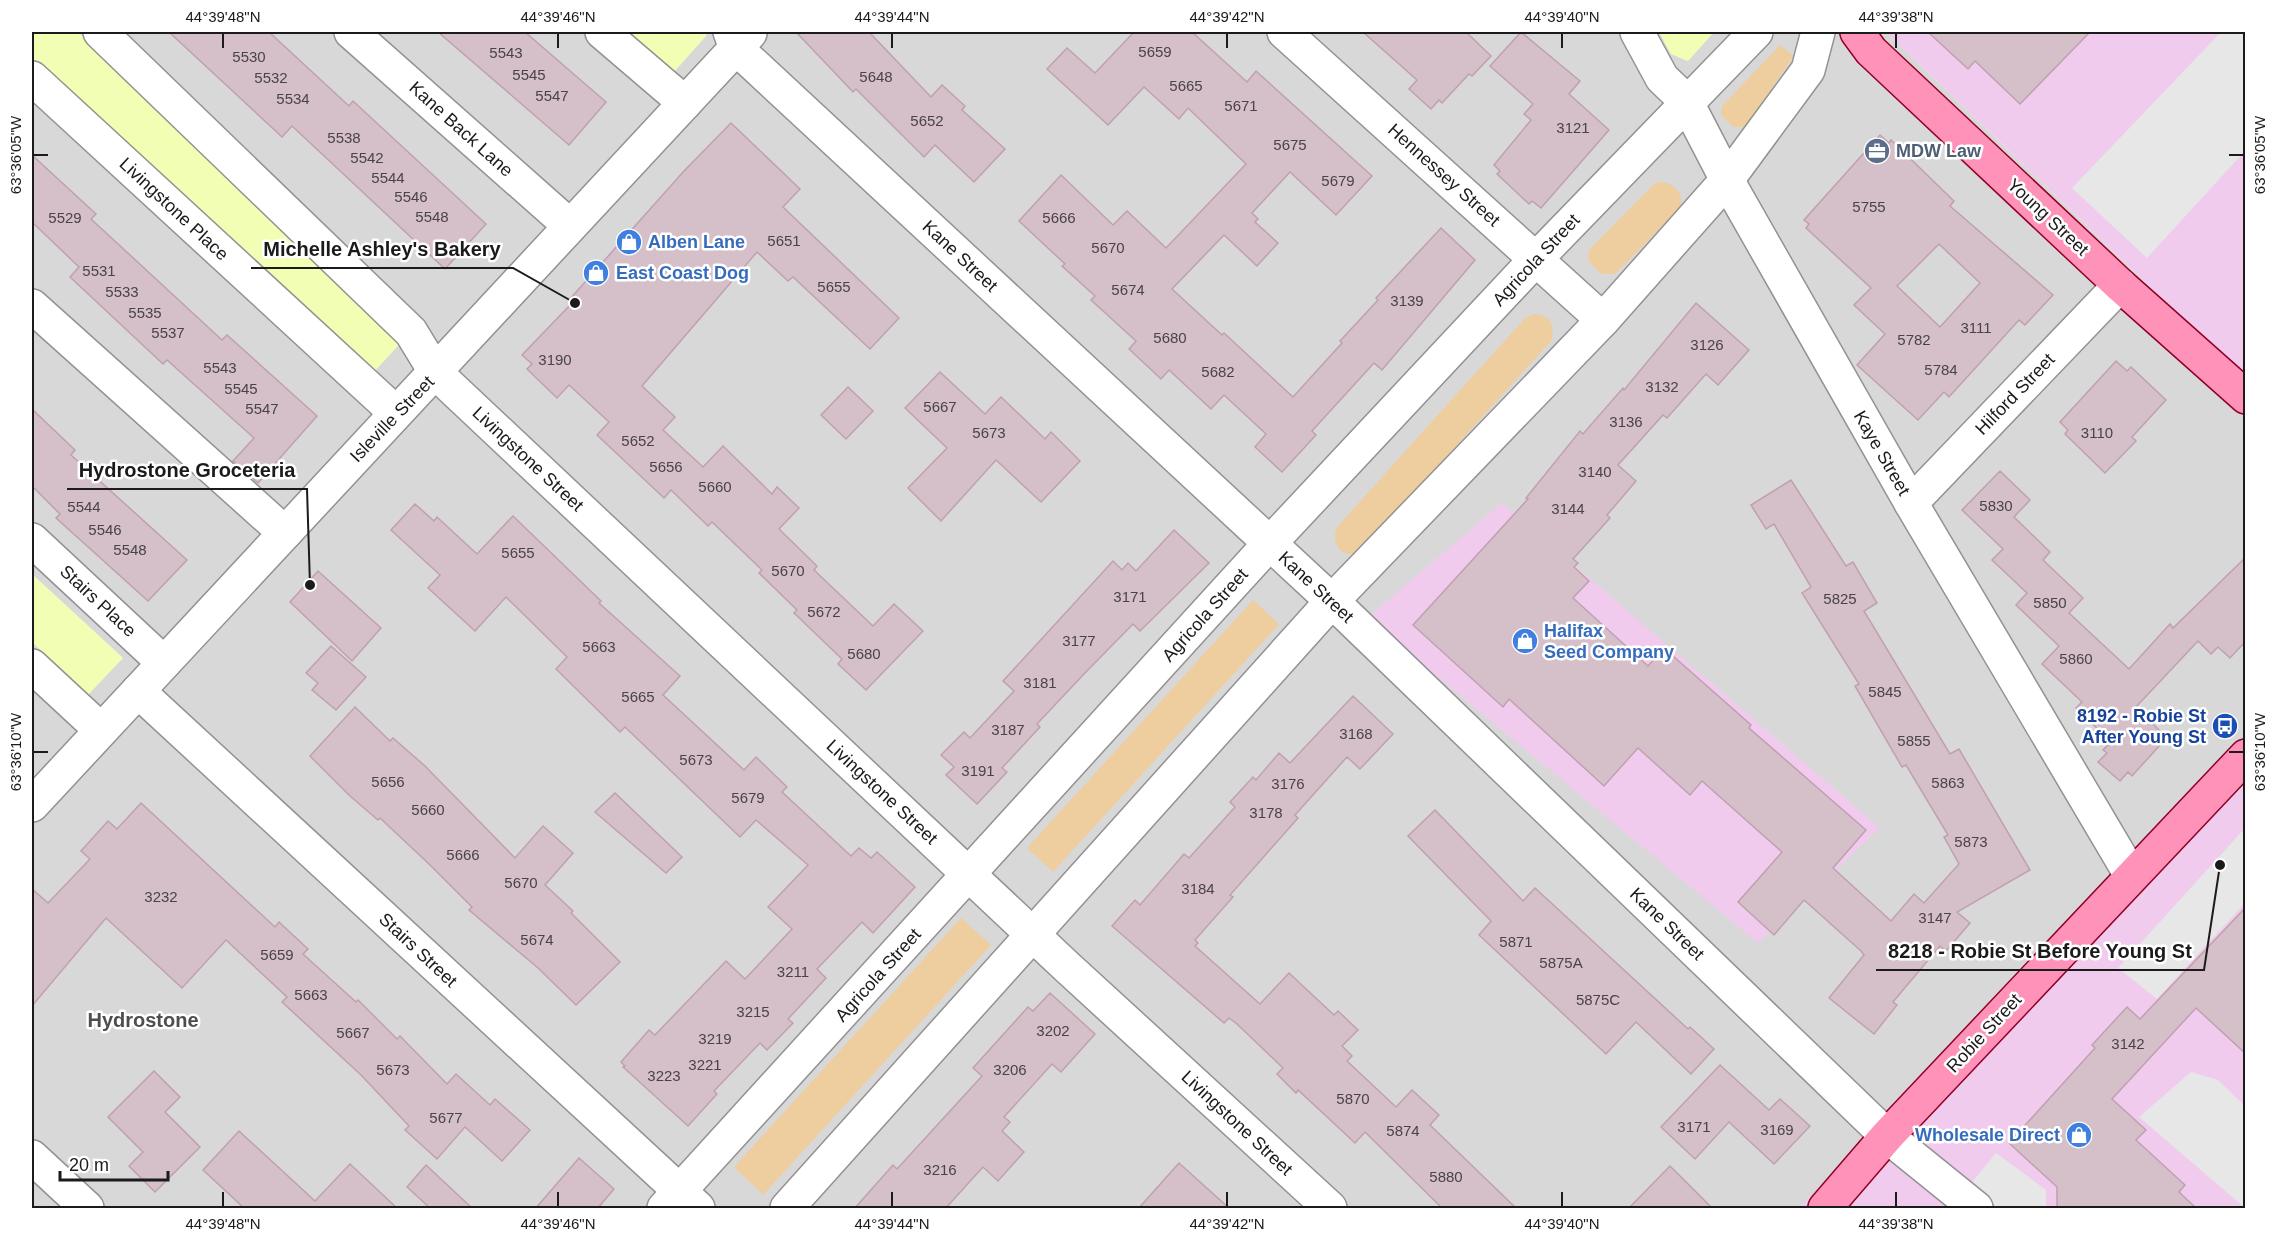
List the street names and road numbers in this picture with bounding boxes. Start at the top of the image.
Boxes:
street label: Kane Back Lane [405,77,517,181]
street label: Hennessey Street [1384,120,1504,230]
street label: Livingstone Place [116,154,232,264]
street label: Young Street [2003,174,2093,260]
street label: Agricola Street [1488,210,1584,310]
street label: Kane Street [918,216,1002,296]
street label: Hilford Street [1971,349,2059,439]
street label: Isleville Street [346,372,438,466]
street label: Livingstone Street [468,403,588,515]
street label: Kaye Street [1850,407,1914,499]
street label: Kane Street [1274,547,1358,627]
street label: Stairs Place [56,561,140,641]
street label: Agricola Street [1158,564,1252,666]
street label: Livingstone Street [822,736,942,848]
street label: Kane Street [1626,884,1708,964]
street label: Stairs Street [375,909,461,991]
street label: Agricola Street [831,924,925,1026]
street label: Robie Street [1943,990,2025,1076]
street label: Livingstone Street [1177,1067,1297,1179]

